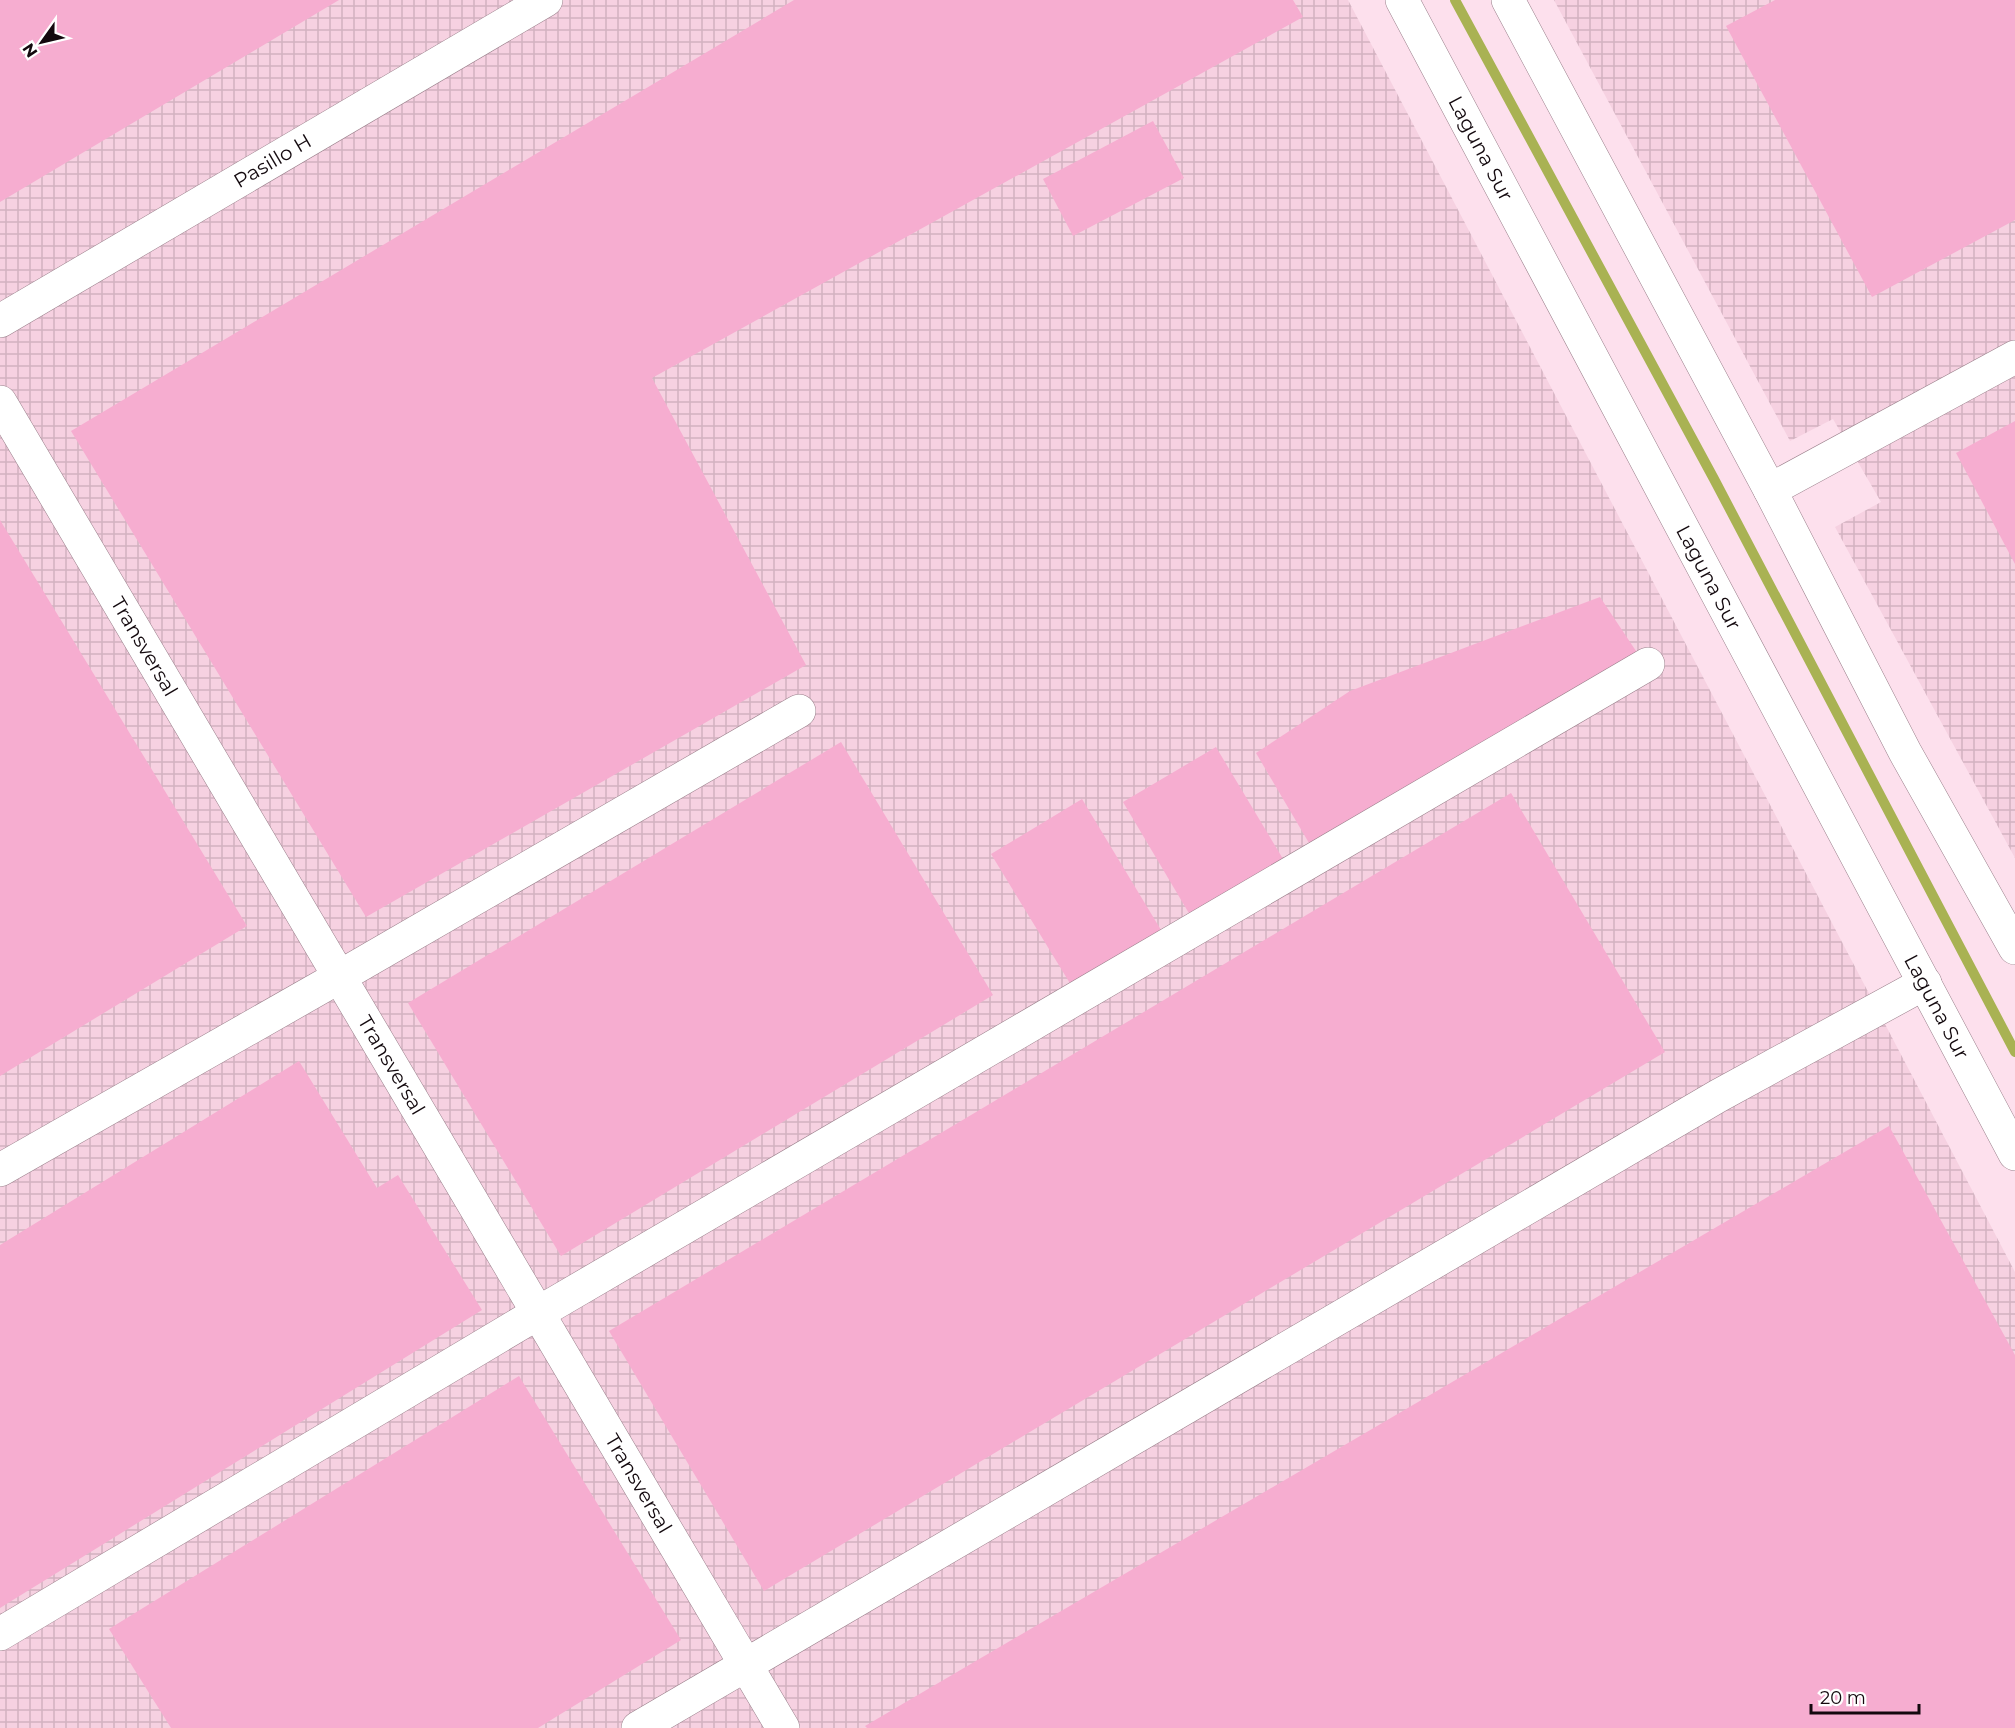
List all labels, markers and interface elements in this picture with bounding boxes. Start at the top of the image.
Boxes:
north arrow [12,12,72,72]
text: N [18,39,41,61]
street label: Laguna Sur [1443,92,1518,205]
street label: Pasillo H [229,129,316,193]
street label: Laguna Sur [1671,521,1746,634]
street label: Transversal [106,593,183,700]
street label: Laguna Sur [1899,950,1974,1063]
street label: Transversal [353,1011,430,1119]
street label: Transversal [600,1430,677,1537]
scale bar [1811,1677,1919,1715]
text: 20 m [1820,1687,1866,1709]

